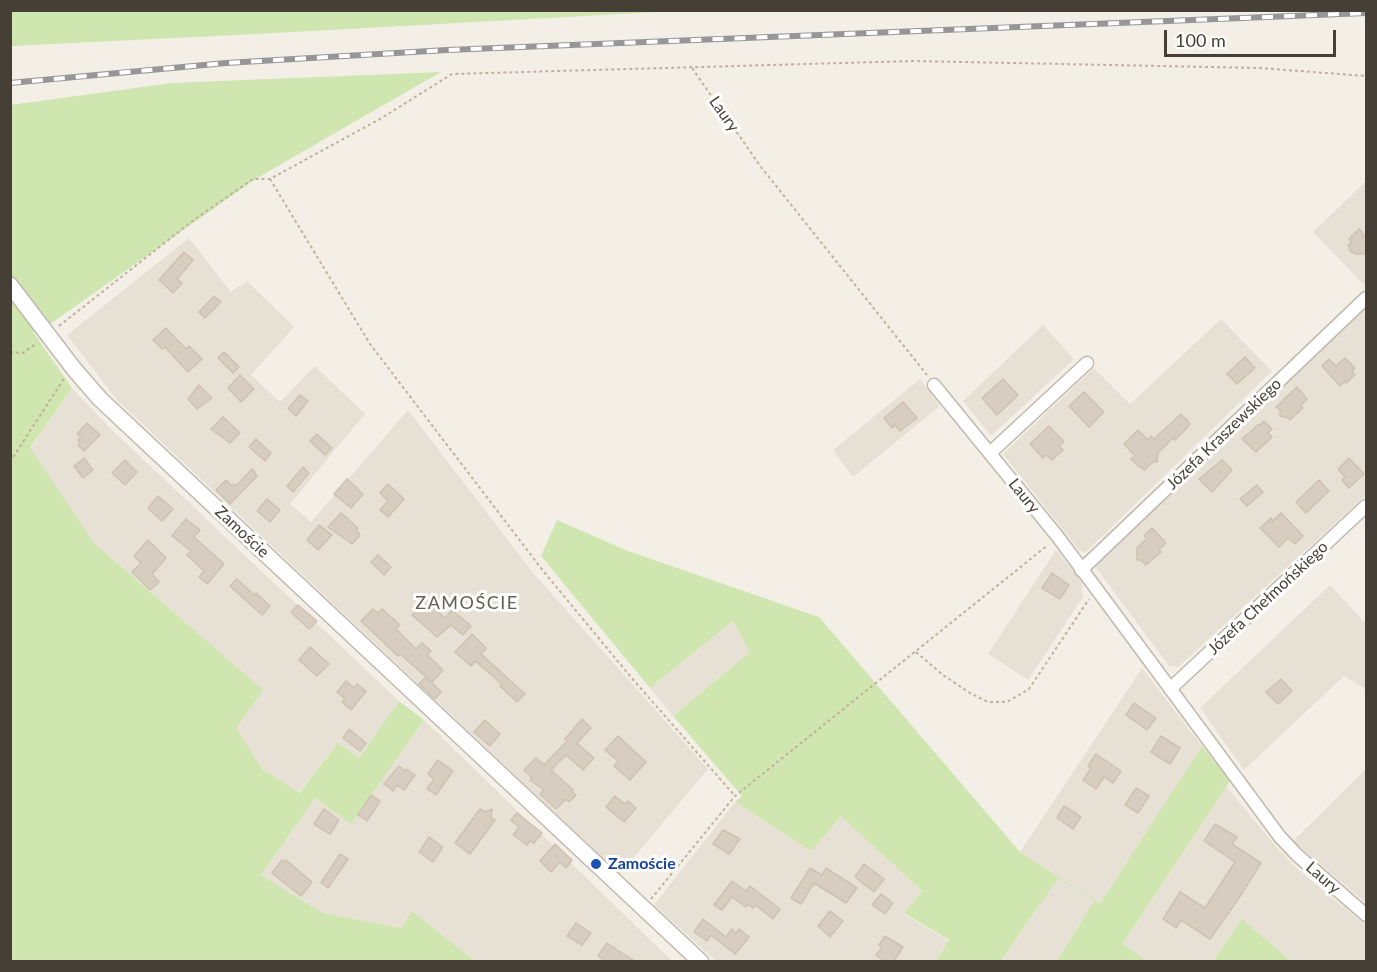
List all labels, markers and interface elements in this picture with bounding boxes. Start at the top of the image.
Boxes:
scale bar [1167,18,1340,56]
text: 100 m [1175,29,1226,51]
street label: Laury [705,92,743,136]
street label: Józefa Kraszewskiego [1163,374,1285,494]
street label: Laury [1004,475,1044,517]
street label: Zamoście [211,502,273,562]
street label: Józefa Chełmońskiego [1204,537,1332,659]
district label: ZAMOŚCIE [415,592,519,614]
place label: Zamoście [608,854,676,874]
marker: Zamoście [589,857,603,871]
street label: Laury [1302,858,1344,898]

